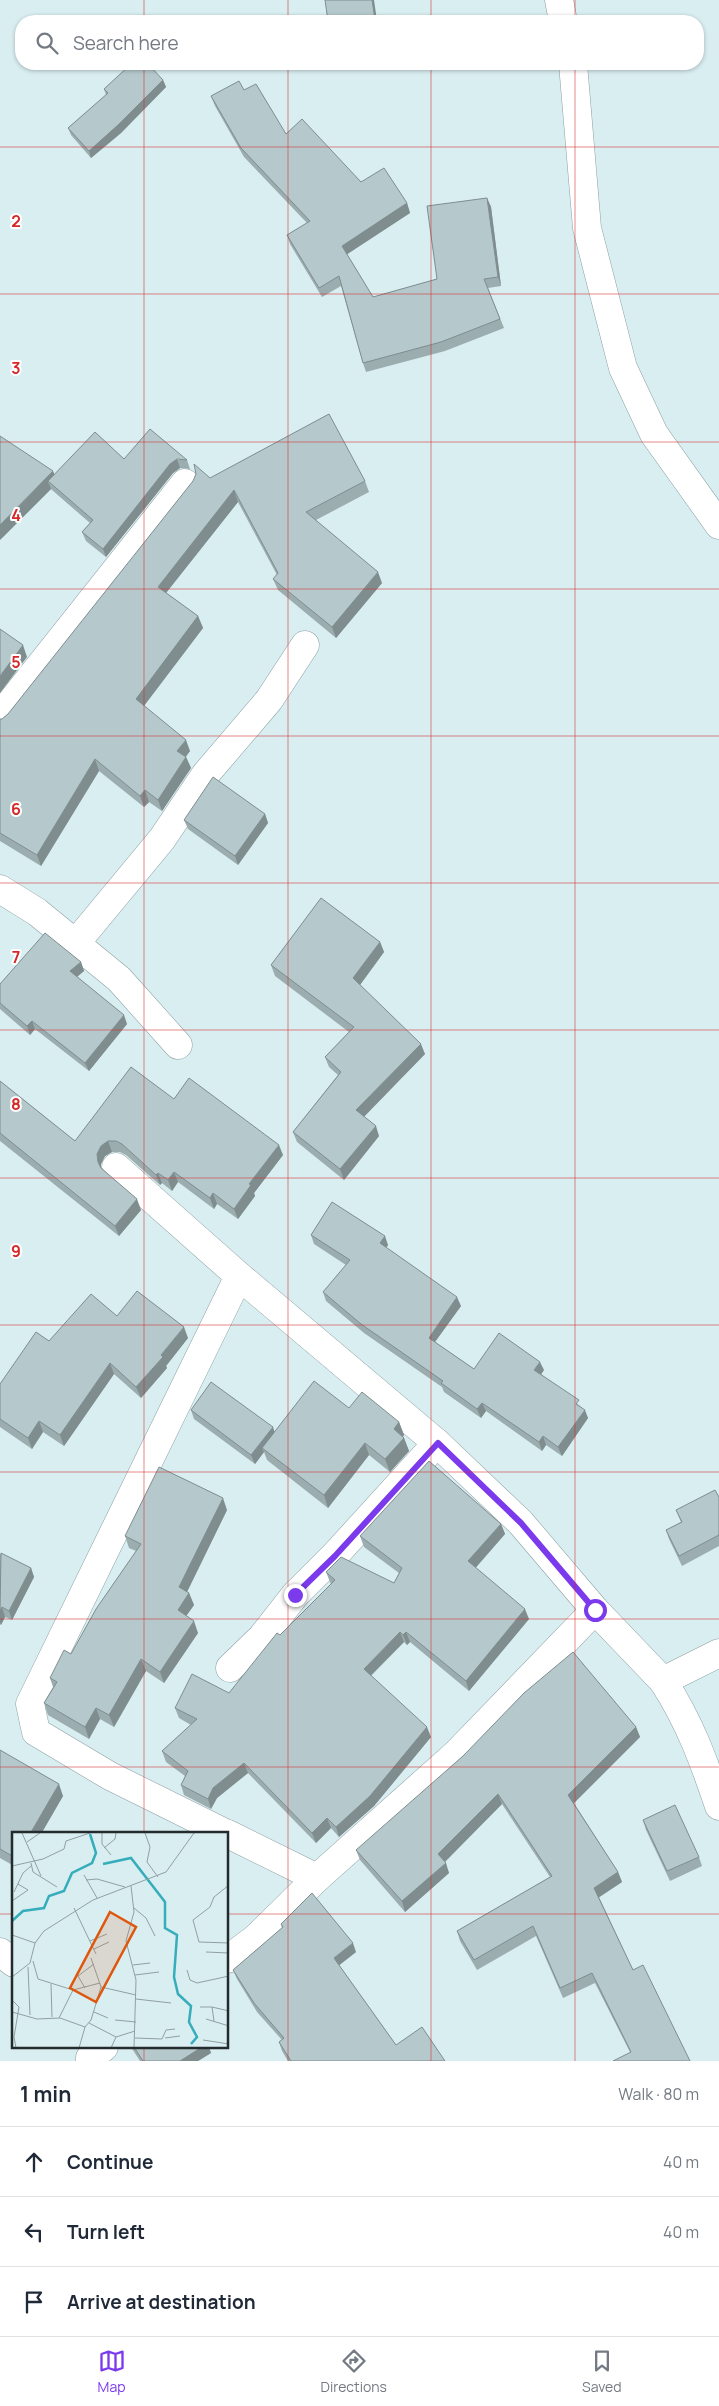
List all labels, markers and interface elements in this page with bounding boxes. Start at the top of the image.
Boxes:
search box [15,15,704,70]
icon: search [33,29,61,57]
text: Search here [73,30,179,56]
text: 2 [11,210,21,232]
text: 3 [11,357,21,379]
text: 4 [11,504,21,526]
text: 5 [11,651,21,673]
text: 6 [11,798,21,820]
text: 7 [12,946,20,968]
text: 8 [11,1093,21,1115]
text: 9 [11,1240,21,1262]
route end [284,1584,307,1607]
route start [584,1599,607,1622]
inset map [12,1832,229,2048]
text: 1 min [20,2080,71,2108]
text: Walk · 80 m [618,2083,699,2105]
icon: ahead [20,2148,48,2176]
text: Continue [67,2149,153,2175]
text: 40 m [663,2151,699,2173]
icon: left [20,2218,48,2246]
text: Turn left [67,2219,145,2245]
text: 40 m [663,2221,699,2243]
icon: arrive [20,2288,48,2316]
text: Arrive at destination [67,2289,256,2315]
tab: Map [98,2347,126,2396]
tab: Directions [321,2347,387,2396]
tab: Saved [582,2347,621,2396]

